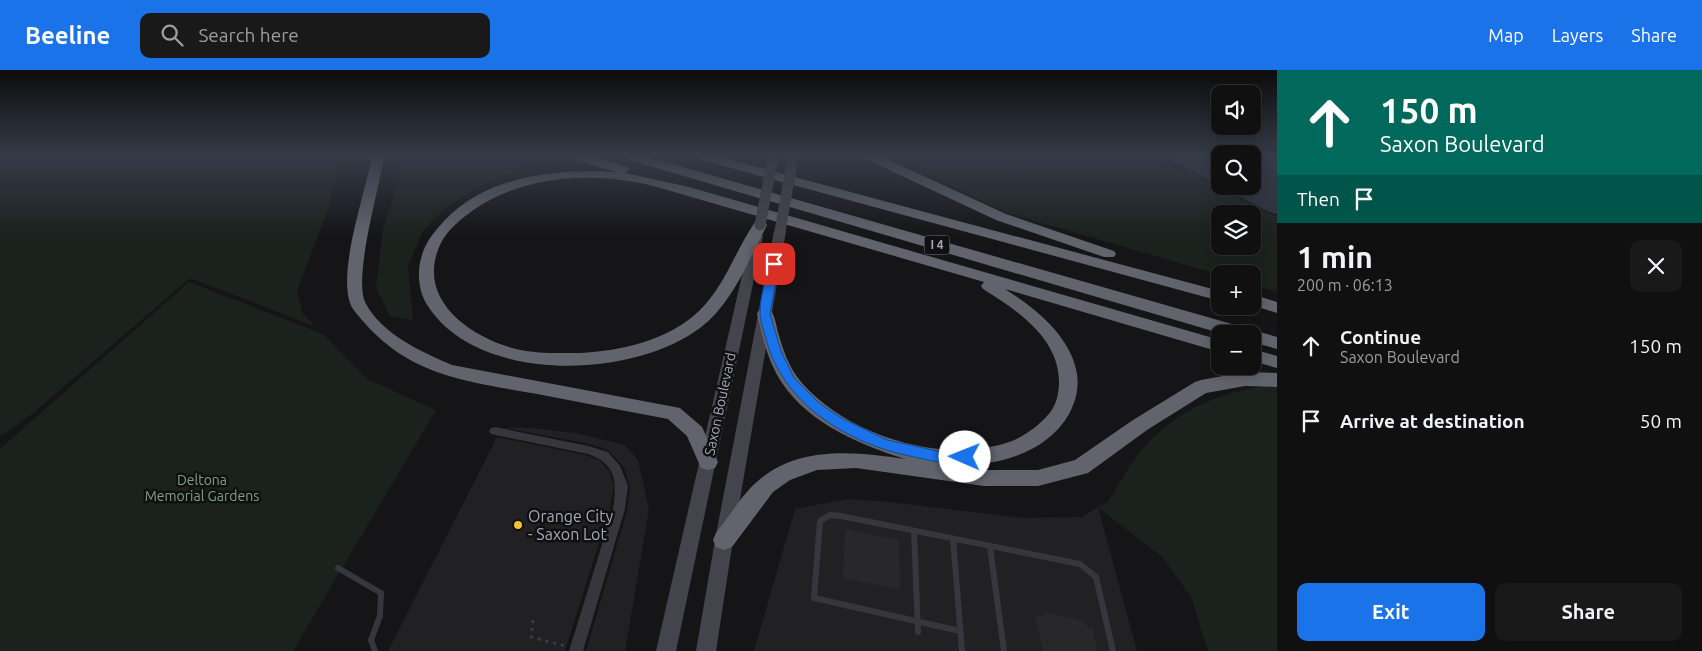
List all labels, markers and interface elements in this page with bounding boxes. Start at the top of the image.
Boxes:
search box [140,13,490,58]
icon: search [158,21,186,49]
text: Beeline [25,22,110,49]
text: Search here [198,24,299,46]
text: Map [1488,25,1524,45]
text: Layers [1552,25,1603,45]
text: Share [1631,25,1677,45]
map controls [1211,85,1261,375]
button: sound [1211,85,1261,135]
icon: ahead [1297,90,1362,155]
text: 150 m [1380,90,1478,130]
text: Saxon Boulevard [1380,131,1545,156]
button: search [1211,145,1261,195]
icon: arrive [1350,185,1378,213]
text: Then [1297,188,1340,210]
button: layers [1211,205,1261,255]
road number: I 4 [924,236,950,254]
text: 1 min [1297,240,1373,274]
button: close [1630,240,1682,292]
pin [753,243,795,285]
icon: arrive [760,250,788,278]
button: + [1211,265,1261,315]
text: 200 m · 06:13 [1297,276,1393,294]
button: − [1211,325,1261,375]
text: Continue [1340,326,1421,348]
icon: ahead [1297,332,1325,360]
text: 150 m [1629,335,1682,357]
text: Saxon Boulevard [1340,348,1460,366]
street label: Saxon Boulevard [701,351,739,457]
icon: arrive [1297,407,1325,435]
text: Arrive at destination [1340,410,1525,432]
text: 50 m [1640,410,1682,432]
position arrow [938,430,990,482]
park label: Deltona Memorial Gardens [145,472,259,504]
place label: Orange City - Saxon Lot [528,507,614,543]
marker: Orange City - Saxon Lot [512,519,524,531]
button: Exit [1297,583,1485,641]
button: Share [1495,583,1682,641]

